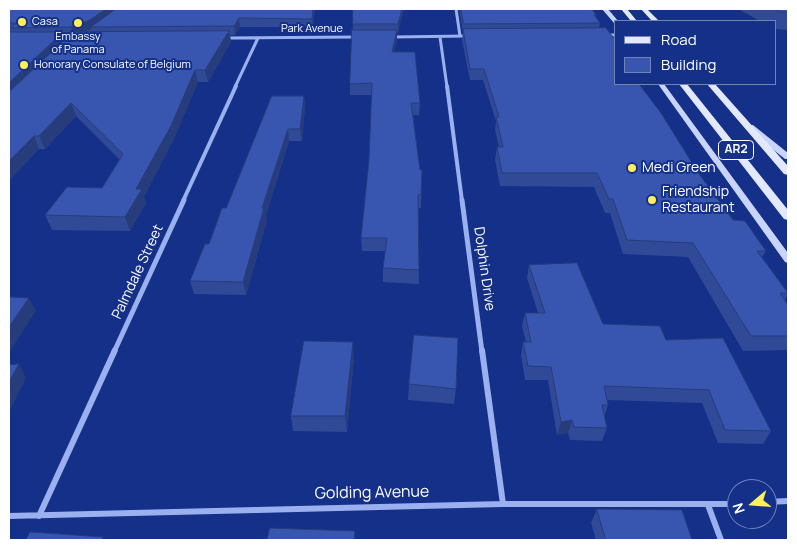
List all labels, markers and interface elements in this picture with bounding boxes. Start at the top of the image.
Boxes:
place label: Casa [32,15,58,29]
marker: Casa [16,16,28,28]
marker: Embassy of Panama [72,17,84,29]
legend [614,20,777,85]
street label: Park Avenue [281,22,343,36]
text: Road [661,29,697,50]
place label: Embassy of Panama [51,30,105,56]
text: Building [661,54,716,75]
place label: Honorary Consulate of Belgium [34,58,191,72]
marker: Honorary Consulate of Belgium [18,59,30,71]
road number: AR2 [718,140,754,160]
place label: Medi Green [642,160,716,176]
marker: Medi Green [626,162,638,174]
place label: Friendship Restaurant [662,184,735,216]
marker: Friendship Restaurant [646,194,658,206]
street label: Palmdale Street [109,222,167,322]
street label: Dolphin Drive [470,226,498,312]
north arrow [727,479,777,529]
street label: Golding Avenue [315,482,429,504]
text: N [728,501,749,516]

